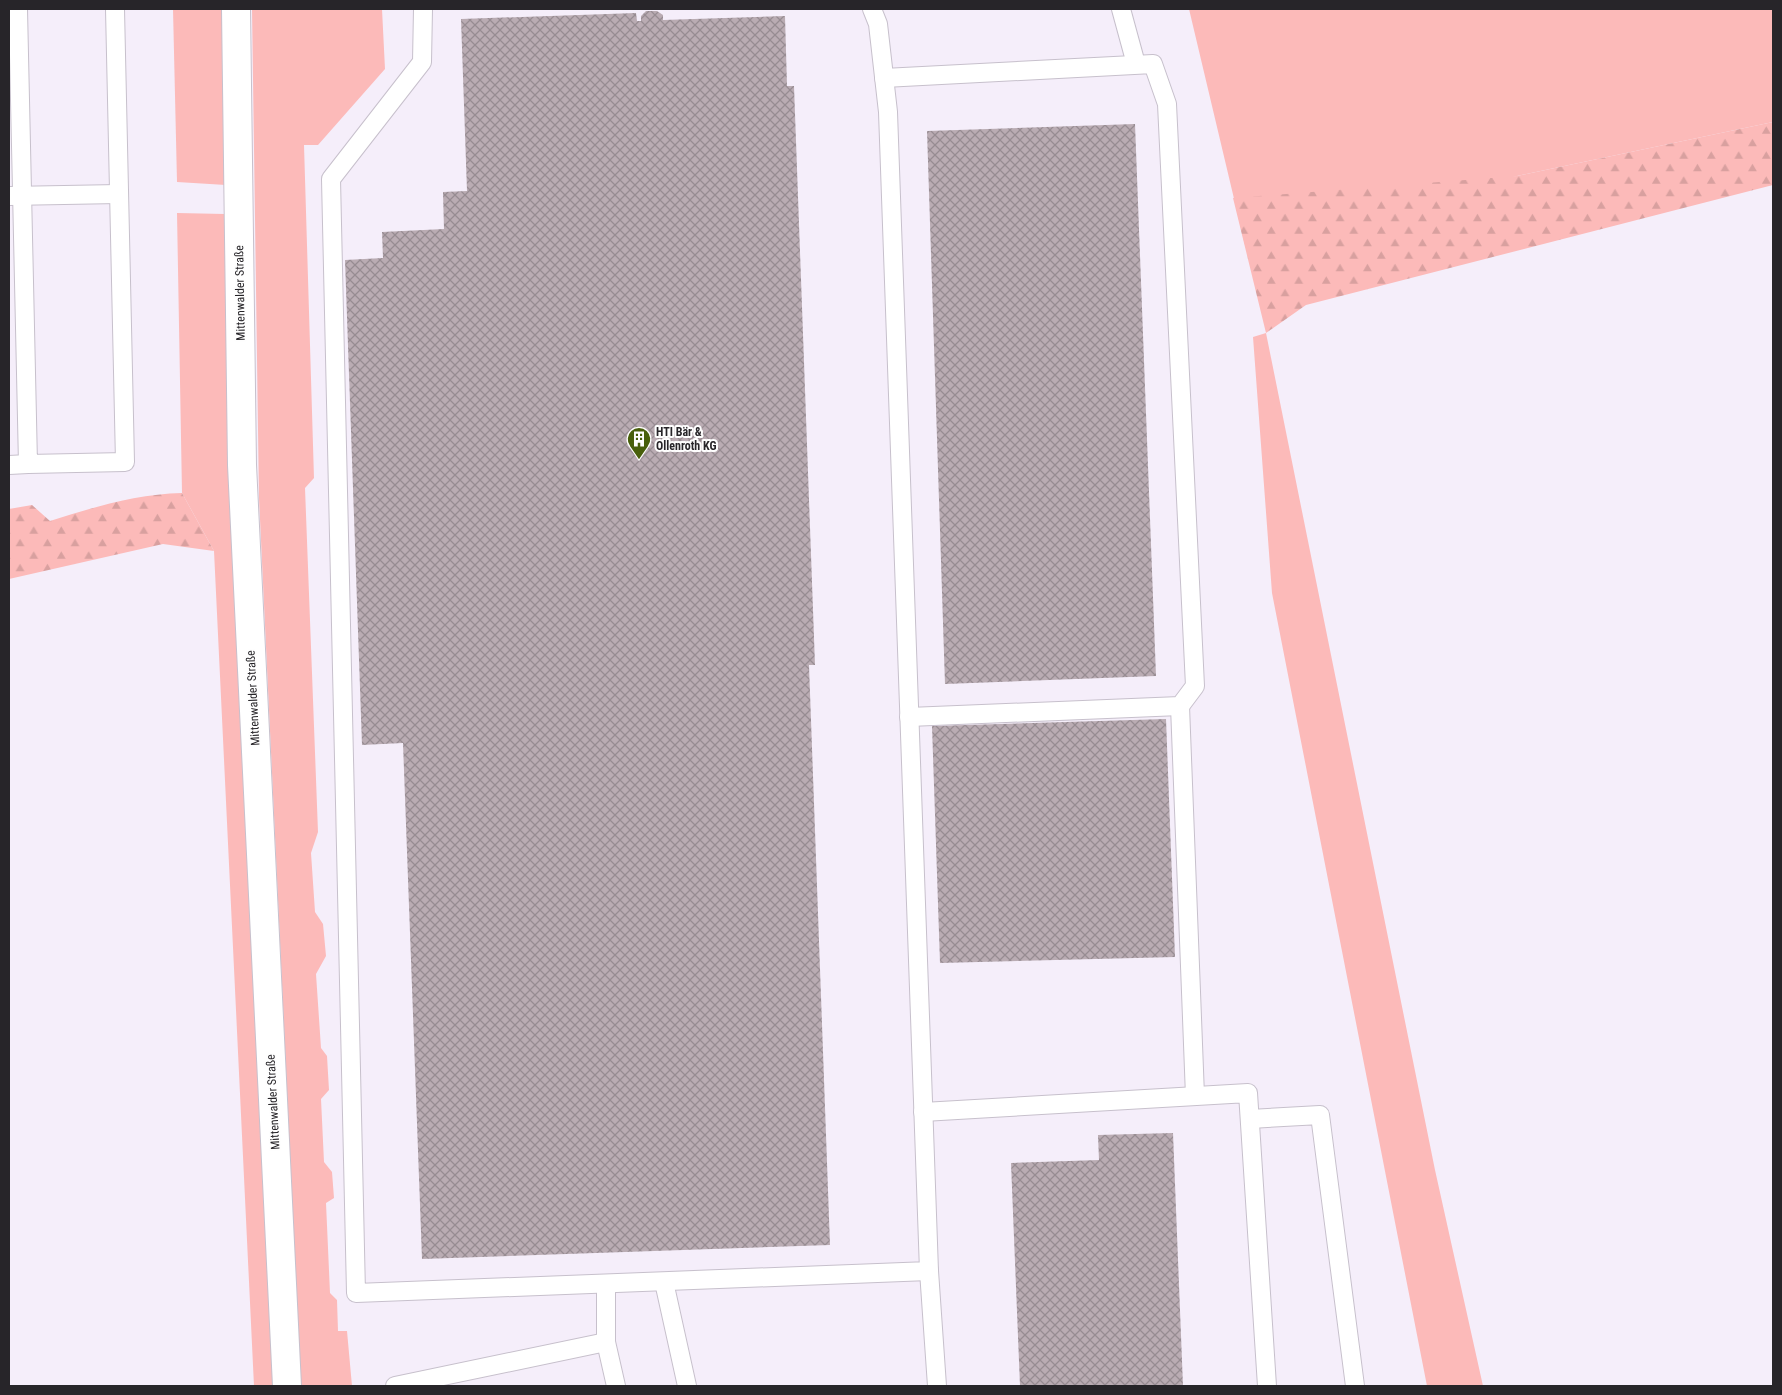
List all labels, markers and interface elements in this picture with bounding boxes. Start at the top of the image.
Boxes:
street label: Mittenwalder Straße [232,245,248,341]
place label: HTI Bär & Ollenroth KG [656,425,717,453]
building icon: HTI Bär & Ollenroth KG [626,426,652,460]
street label: Mittenwalder Straße [243,650,262,746]
street label: Mittenwalder Straße [263,1054,282,1150]

